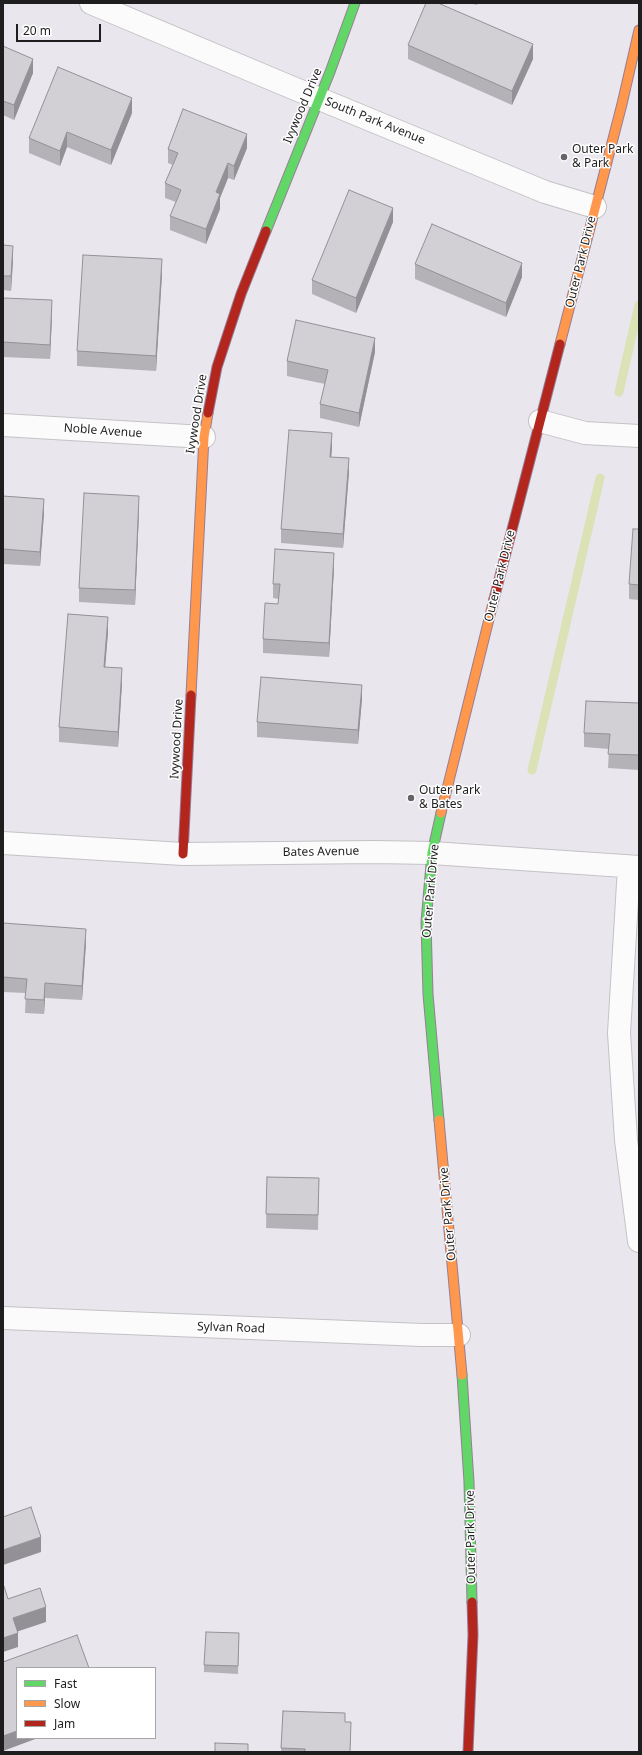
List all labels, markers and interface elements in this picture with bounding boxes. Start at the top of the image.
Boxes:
scale bar [18,16,103,42]
text: 20 m [23,22,51,39]
street label: Ivywood Drive [281,66,325,146]
street label: South Park Avenue [323,94,427,148]
place label: Outer Park & Park [572,143,633,171]
marker: Outer Park & Park [559,152,569,162]
street label: Outer Park Drive [563,215,599,309]
street label: Ivywood Drive [184,373,210,455]
street label: Noble Avenue [63,421,143,441]
street label: Outer Park Drive [482,529,518,623]
street label: Ivywood Drive [168,698,186,780]
place label: Outer Park & Bates [419,784,480,812]
marker: Outer Park & Bates [406,793,416,803]
street label: Outer Park Drive [420,843,442,939]
street label: Bates Avenue [283,844,359,860]
street label: Outer Park Drive [437,1166,459,1262]
street label: Sylvan Road [197,1320,265,1336]
street label: Outer Park Drive [463,1490,479,1584]
legend [16,1667,156,1739]
text: Fast [54,1675,77,1692]
text: Slow [54,1695,80,1712]
text: Jam [54,1715,75,1732]

